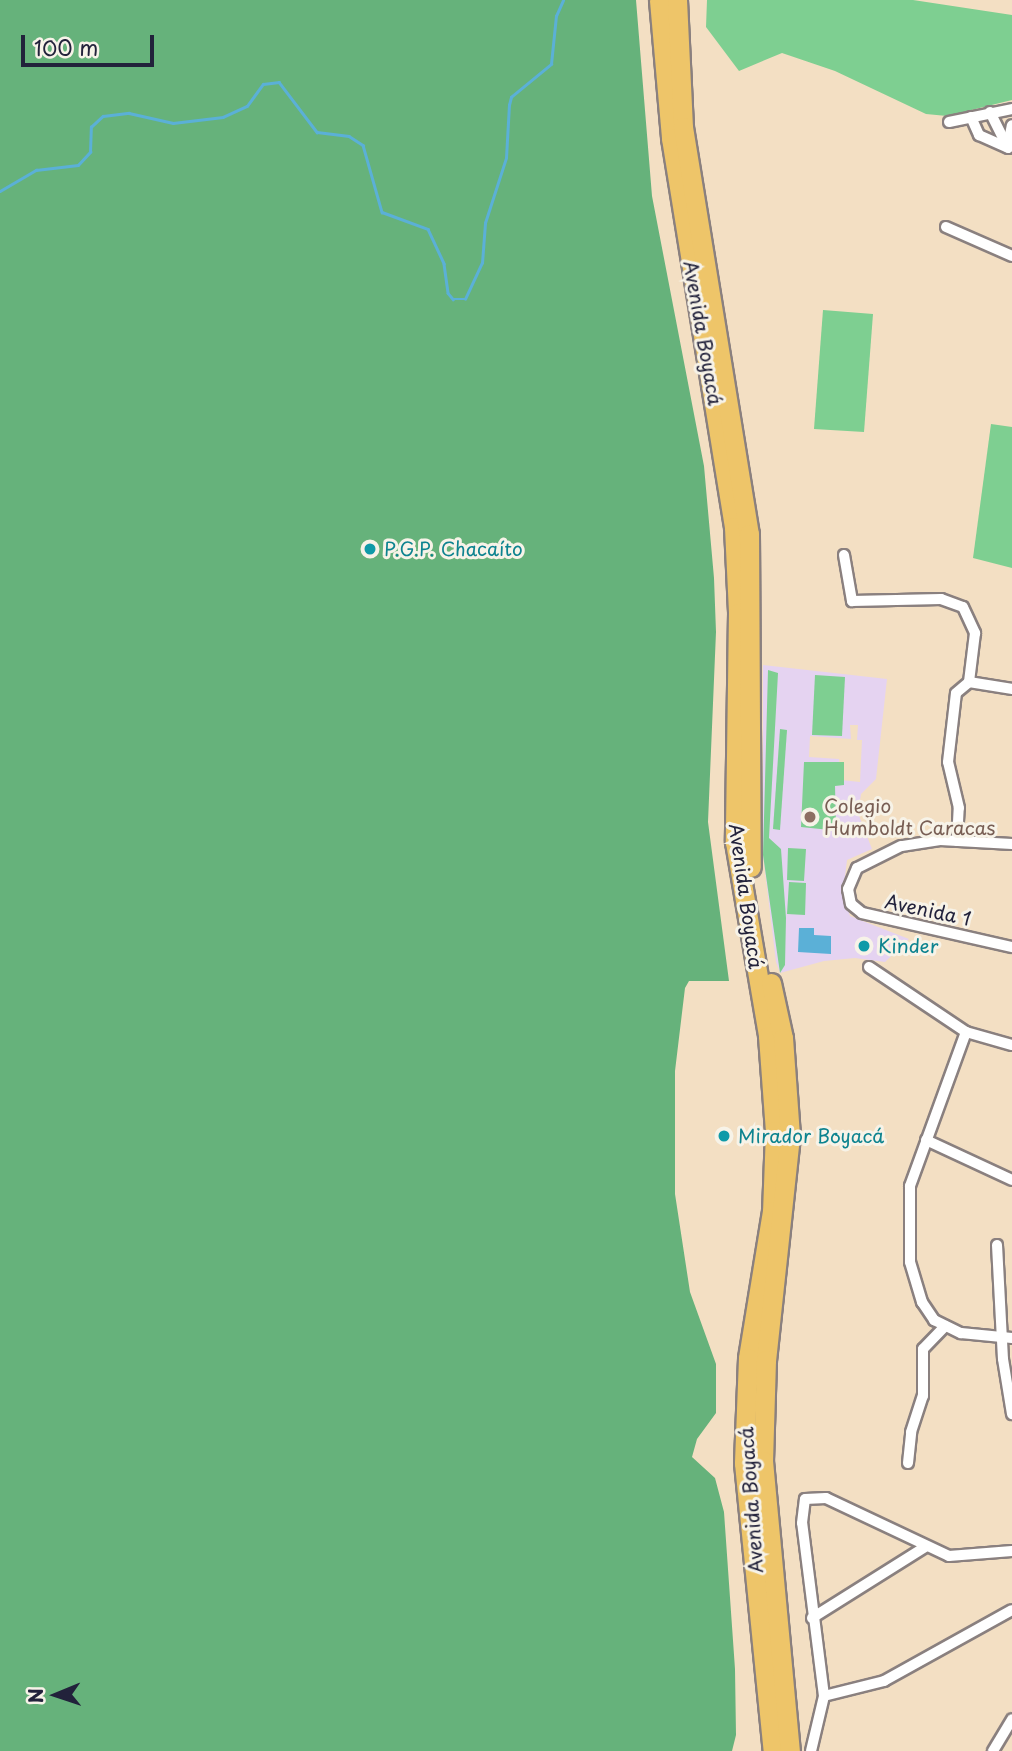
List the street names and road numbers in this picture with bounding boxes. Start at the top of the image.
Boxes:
street label: Avenida Boyacá [679,259,727,407]
street label: Avenida Boyacá [725,822,767,970]
street label: Avenida 1 [883,890,973,930]
street label: Avenida Boyacá [735,1426,767,1574]

